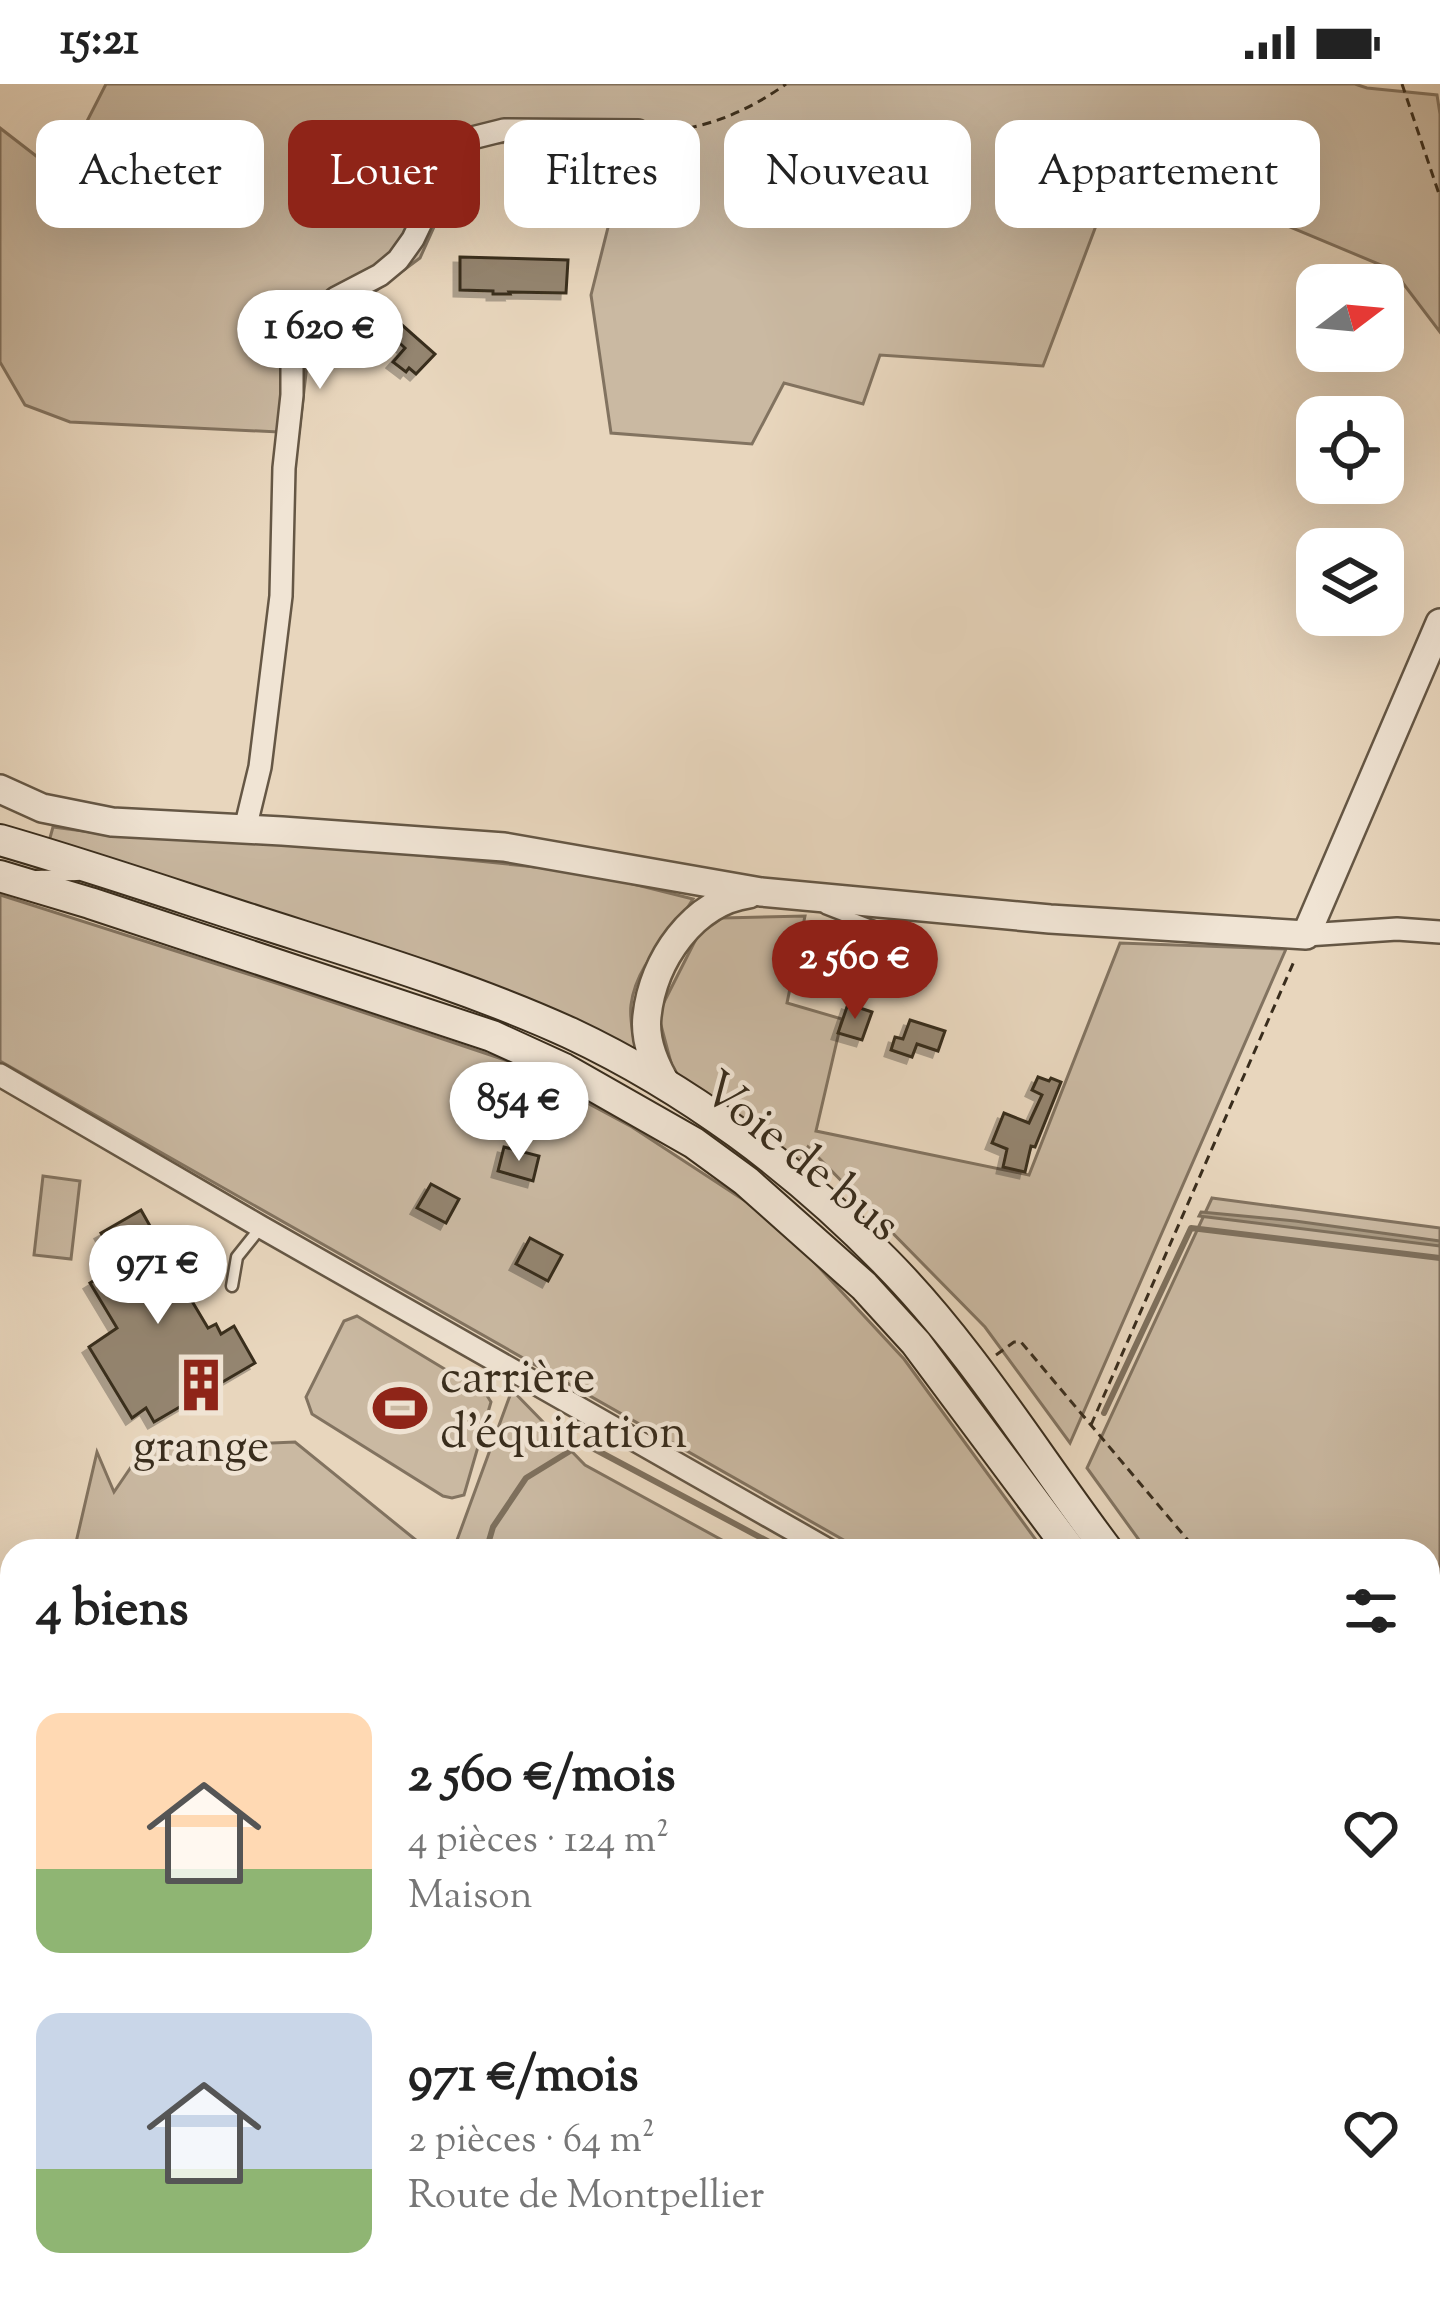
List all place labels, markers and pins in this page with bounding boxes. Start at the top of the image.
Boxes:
pin: 1 620 € [209,290,431,392]
pin: 2 560 € [744,920,966,1022]
pin: 854 € [435,1062,603,1164]
pin: 971 € [74,1225,242,1327]
place label: carrière d'équitation [440,1346,687,1470]
building icon: grange [172,1356,230,1414]
sports icon: carrière d'équitation [371,1379,429,1437]
place label: grange [133,1415,270,1484]

